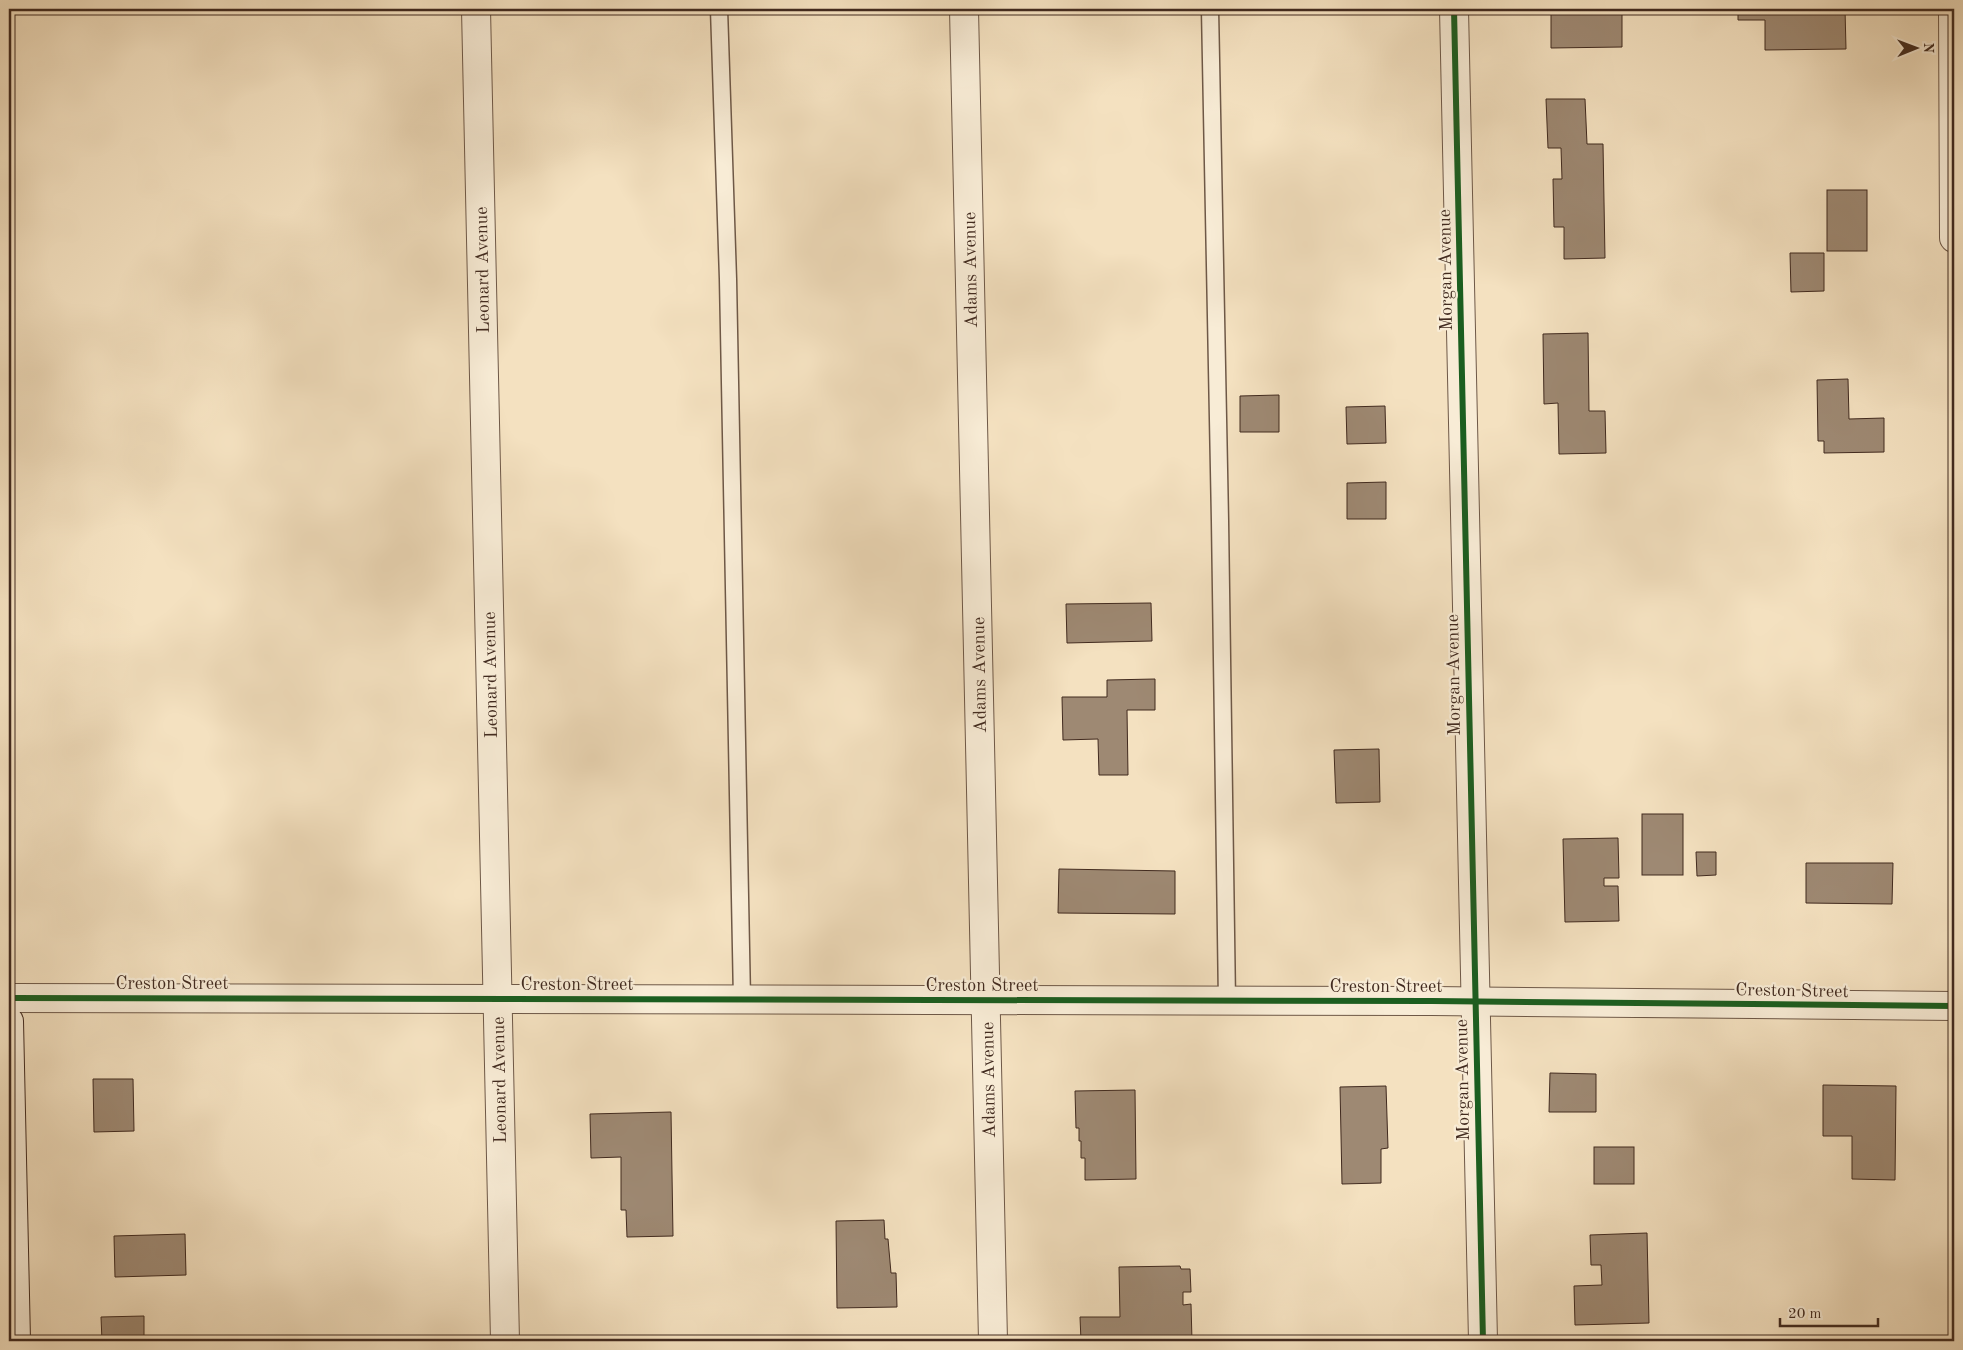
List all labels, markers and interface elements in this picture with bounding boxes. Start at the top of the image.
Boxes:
north arrow [1890,22,1940,72]
text: N [1921,42,1935,54]
street label: Leonard Avenue [473,206,493,334]
street label: Morgan Avenue [1436,209,1456,331]
street label: Adams Avenue [961,212,981,328]
street label: Leonard Avenue [481,611,501,739]
street label: Morgan Avenue [1444,614,1464,736]
street label: Adams Avenue [970,617,990,733]
street label: Creston Street [115,975,229,993]
street label: Creston Street [520,976,634,994]
street label: Creston Street [925,977,1039,995]
street label: Creston Street [1329,978,1443,996]
street label: Creston Street [1735,981,1849,1001]
street label: Leonard Avenue [490,1016,510,1144]
street label: Morgan Avenue [1453,1019,1473,1141]
street label: Adams Avenue [979,1022,999,1138]
scale bar [1780,1295,1878,1327]
text: 20 m [1788,1307,1822,1322]

